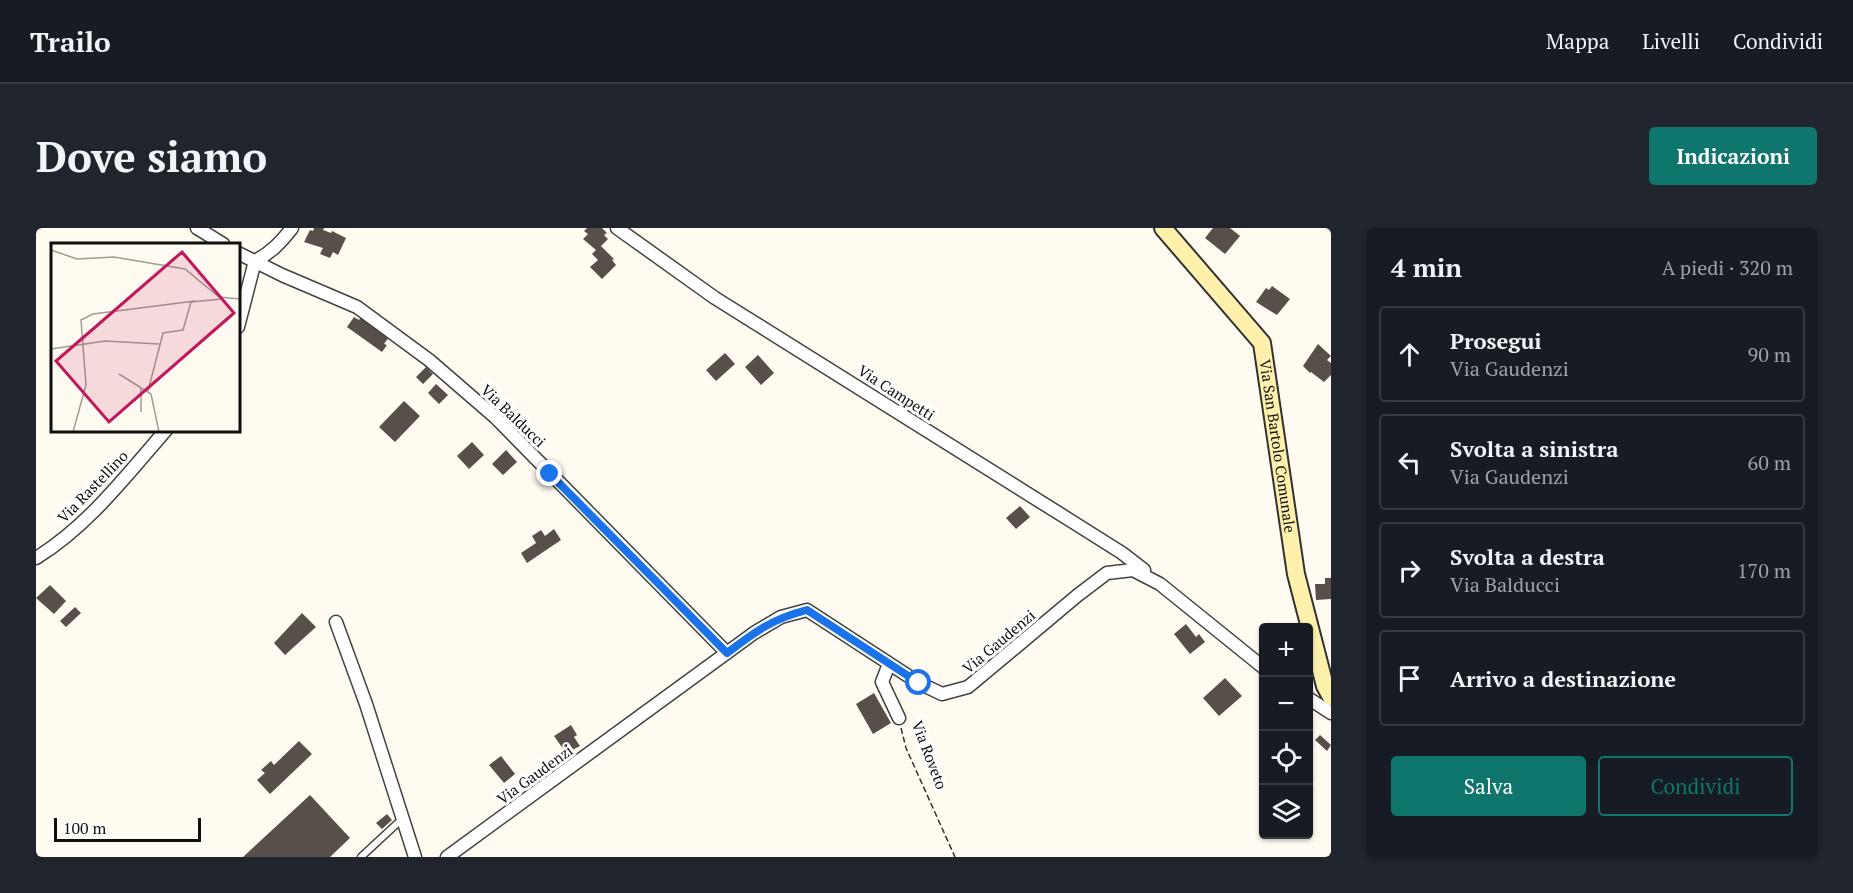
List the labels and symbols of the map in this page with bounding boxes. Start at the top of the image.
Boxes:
inset map [51,243,240,432]
street label: Via San Bartolo Comunale [1256,358,1301,534]
street label: Via Campetti [854,360,939,424]
street label: Via Balducci [477,379,550,451]
street label: Via Rastellino [53,446,132,527]
route end [536,460,562,486]
street label: Via Gaudenzi [958,605,1039,678]
route start [905,669,931,695]
street label: Via Roveto [908,717,952,792]
street label: Via Gaudenzi [492,740,576,808]
scale bar [54,815,201,842]

